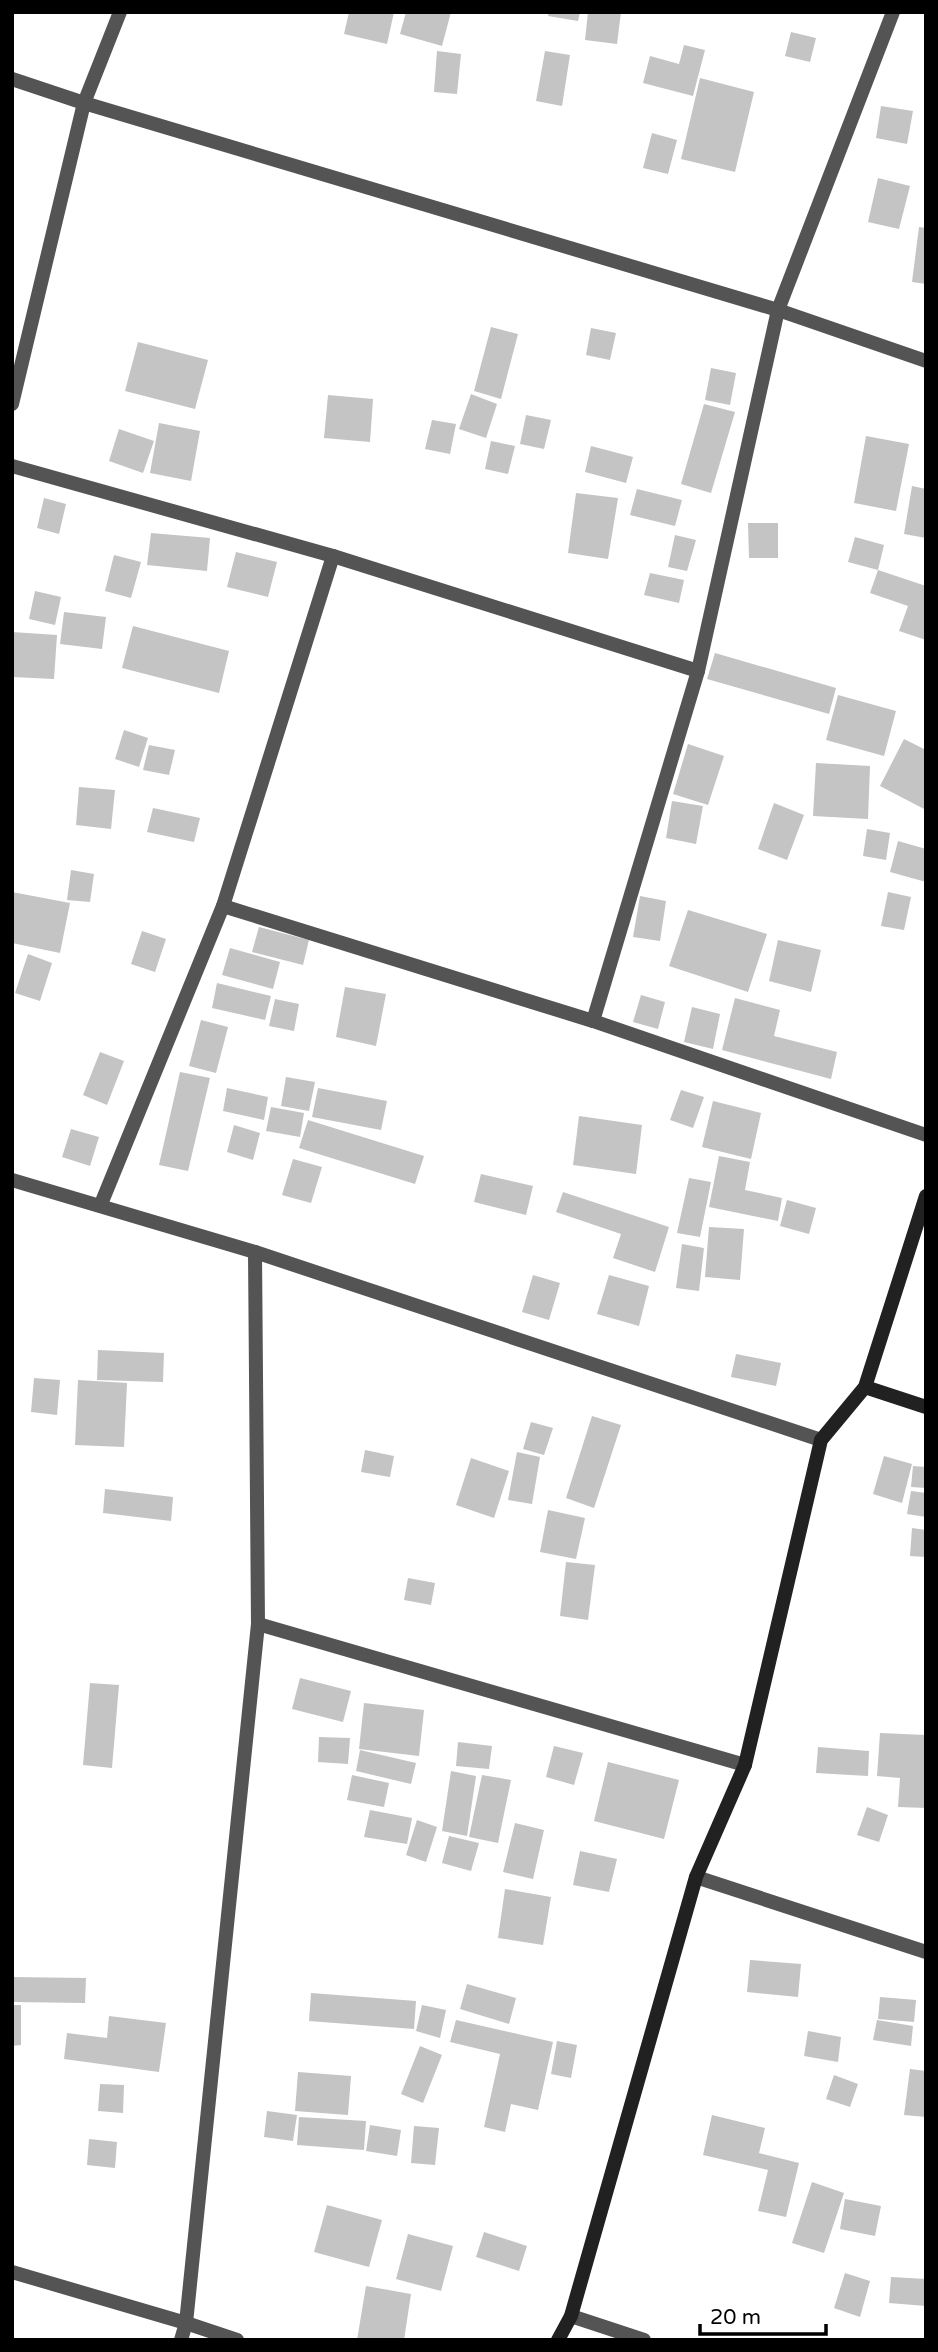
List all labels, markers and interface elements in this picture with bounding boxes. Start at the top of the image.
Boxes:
scale bar [700,2292,826,2336]
text: 20 m [710,2305,761,2330]

